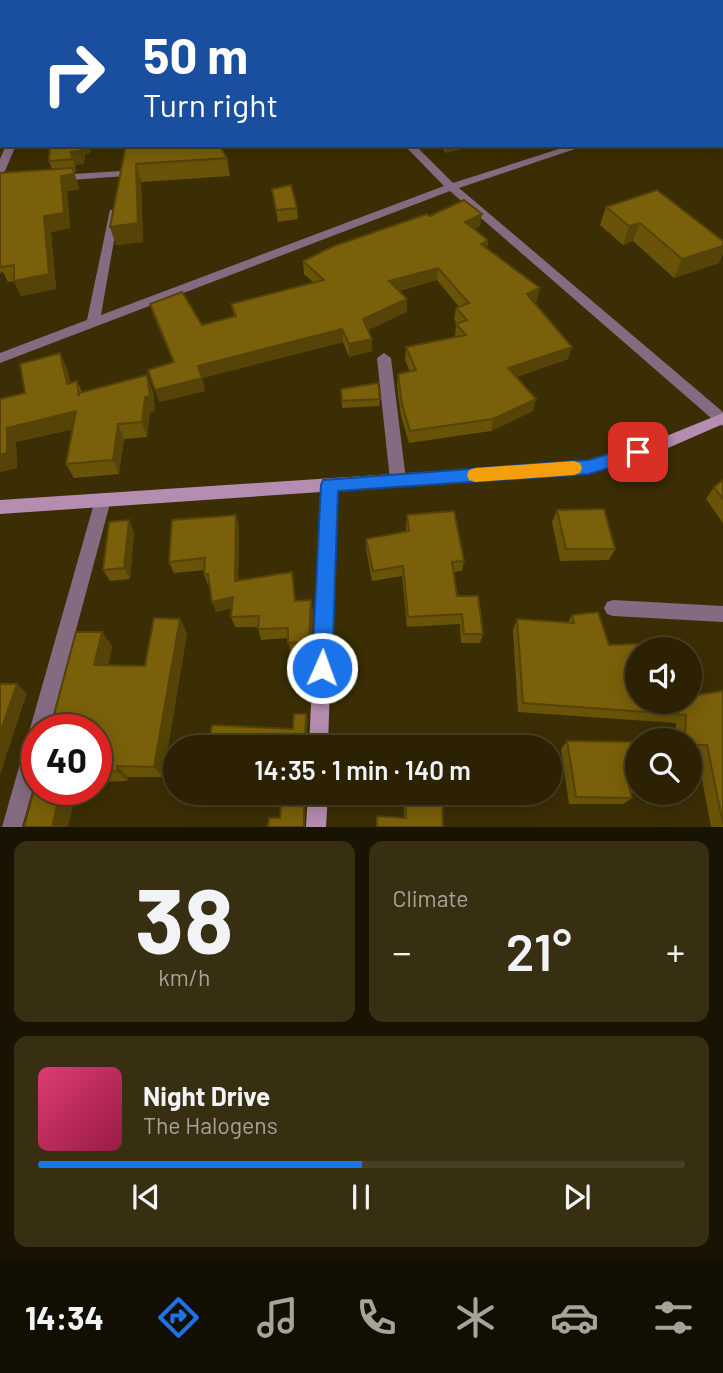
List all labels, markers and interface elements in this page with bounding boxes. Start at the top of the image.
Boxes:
text: 50 m [143,25,248,84]
icon: right [28,28,119,119]
text: Turn right [143,85,278,123]
pin [608,422,668,482]
icon: arrive [619,433,657,471]
position arrow [285,631,359,705]
map controls [625,637,702,805]
button: sound [625,637,702,714]
speed limit sign: 40 [21,714,112,805]
button: search [625,728,702,805]
text: 14:35 · 1 min · 140 m [254,754,471,785]
text: 38 [135,863,233,972]
text: Climate [393,884,469,912]
text: 21° [506,919,572,981]
text: − [393,928,412,974]
text: + [666,928,685,974]
text: km/h [158,963,210,991]
text: Night Drive [143,1080,270,1111]
text: The Halogens [143,1111,278,1139]
icon: previous [127,1178,165,1216]
icon: pause [342,1178,380,1216]
icon: next [558,1178,596,1216]
icon: directions [154,1293,203,1342]
icon: music [253,1293,302,1342]
icon: phone [352,1293,401,1342]
icon: climate [451,1293,500,1342]
icon: car [550,1293,599,1342]
icon: filters [649,1293,698,1342]
text: 14:34 [25,1298,104,1336]

